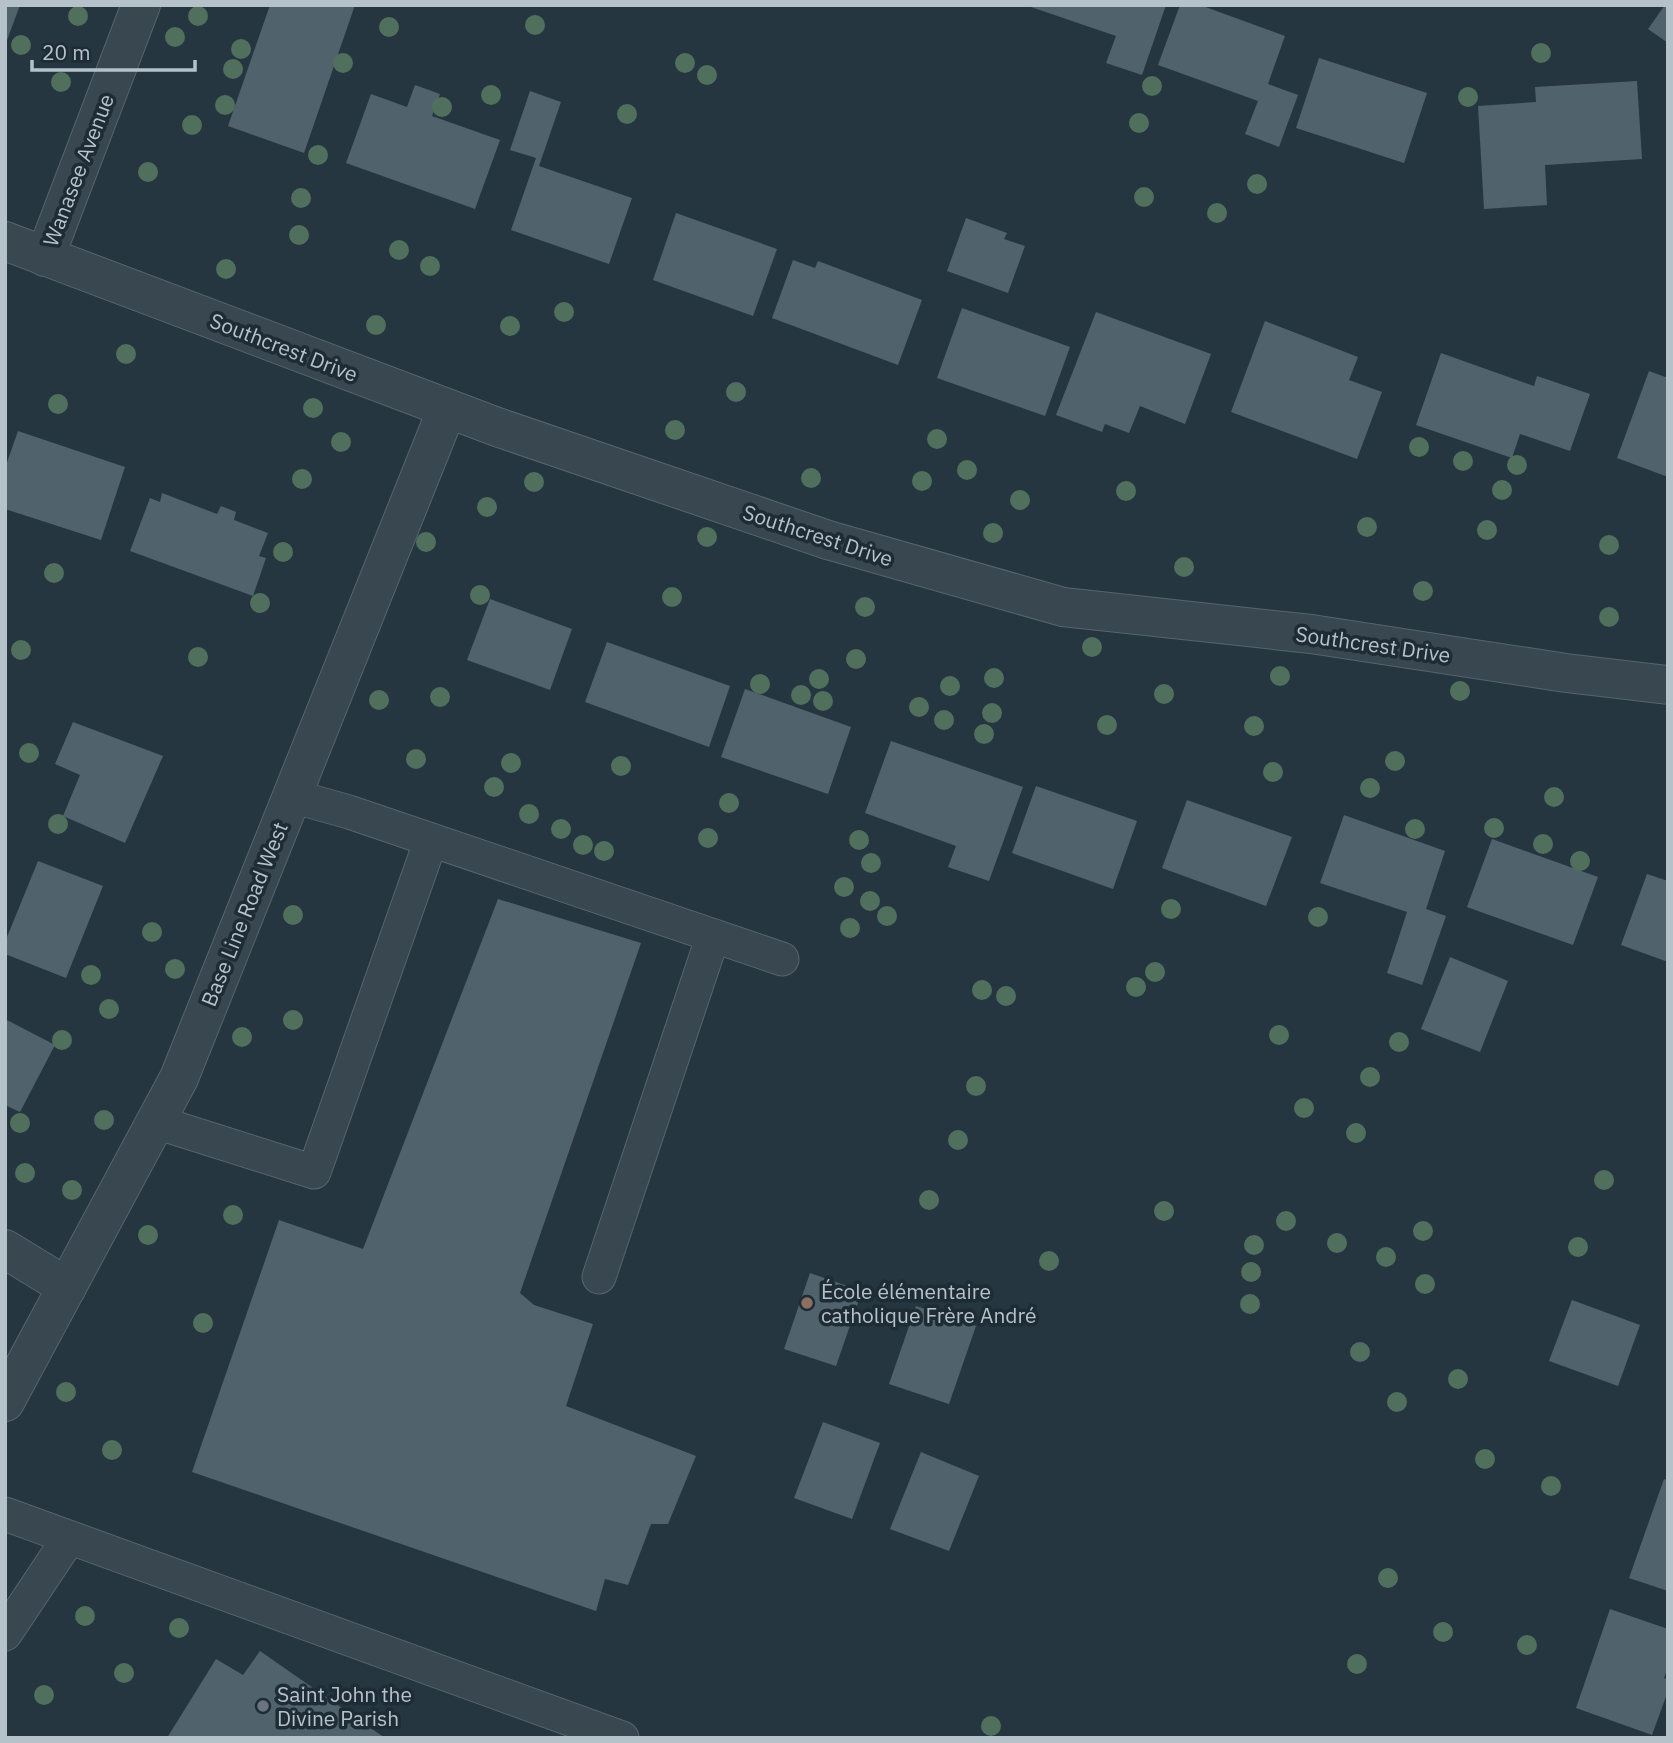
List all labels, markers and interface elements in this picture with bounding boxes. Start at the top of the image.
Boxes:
scale bar [32,28,194,72]
text: 20 m [42,38,91,66]
street label: Wanasee Avenue [36,90,120,250]
street label: Southcrest Drive [206,306,362,388]
street label: Southcrest Drive [739,498,897,572]
street label: Southcrest Drive [1294,619,1452,669]
street label: Base Line Road West [194,818,294,1010]
place label: École élémentaire catholique Frère André [821,1277,1037,1329]
marker: École élémentaire catholique Frère André [799,1295,815,1311]
place label: Saint John the Divine Parish [277,1680,412,1732]
marker: Saint John the Divine Parish [255,1698,271,1714]

